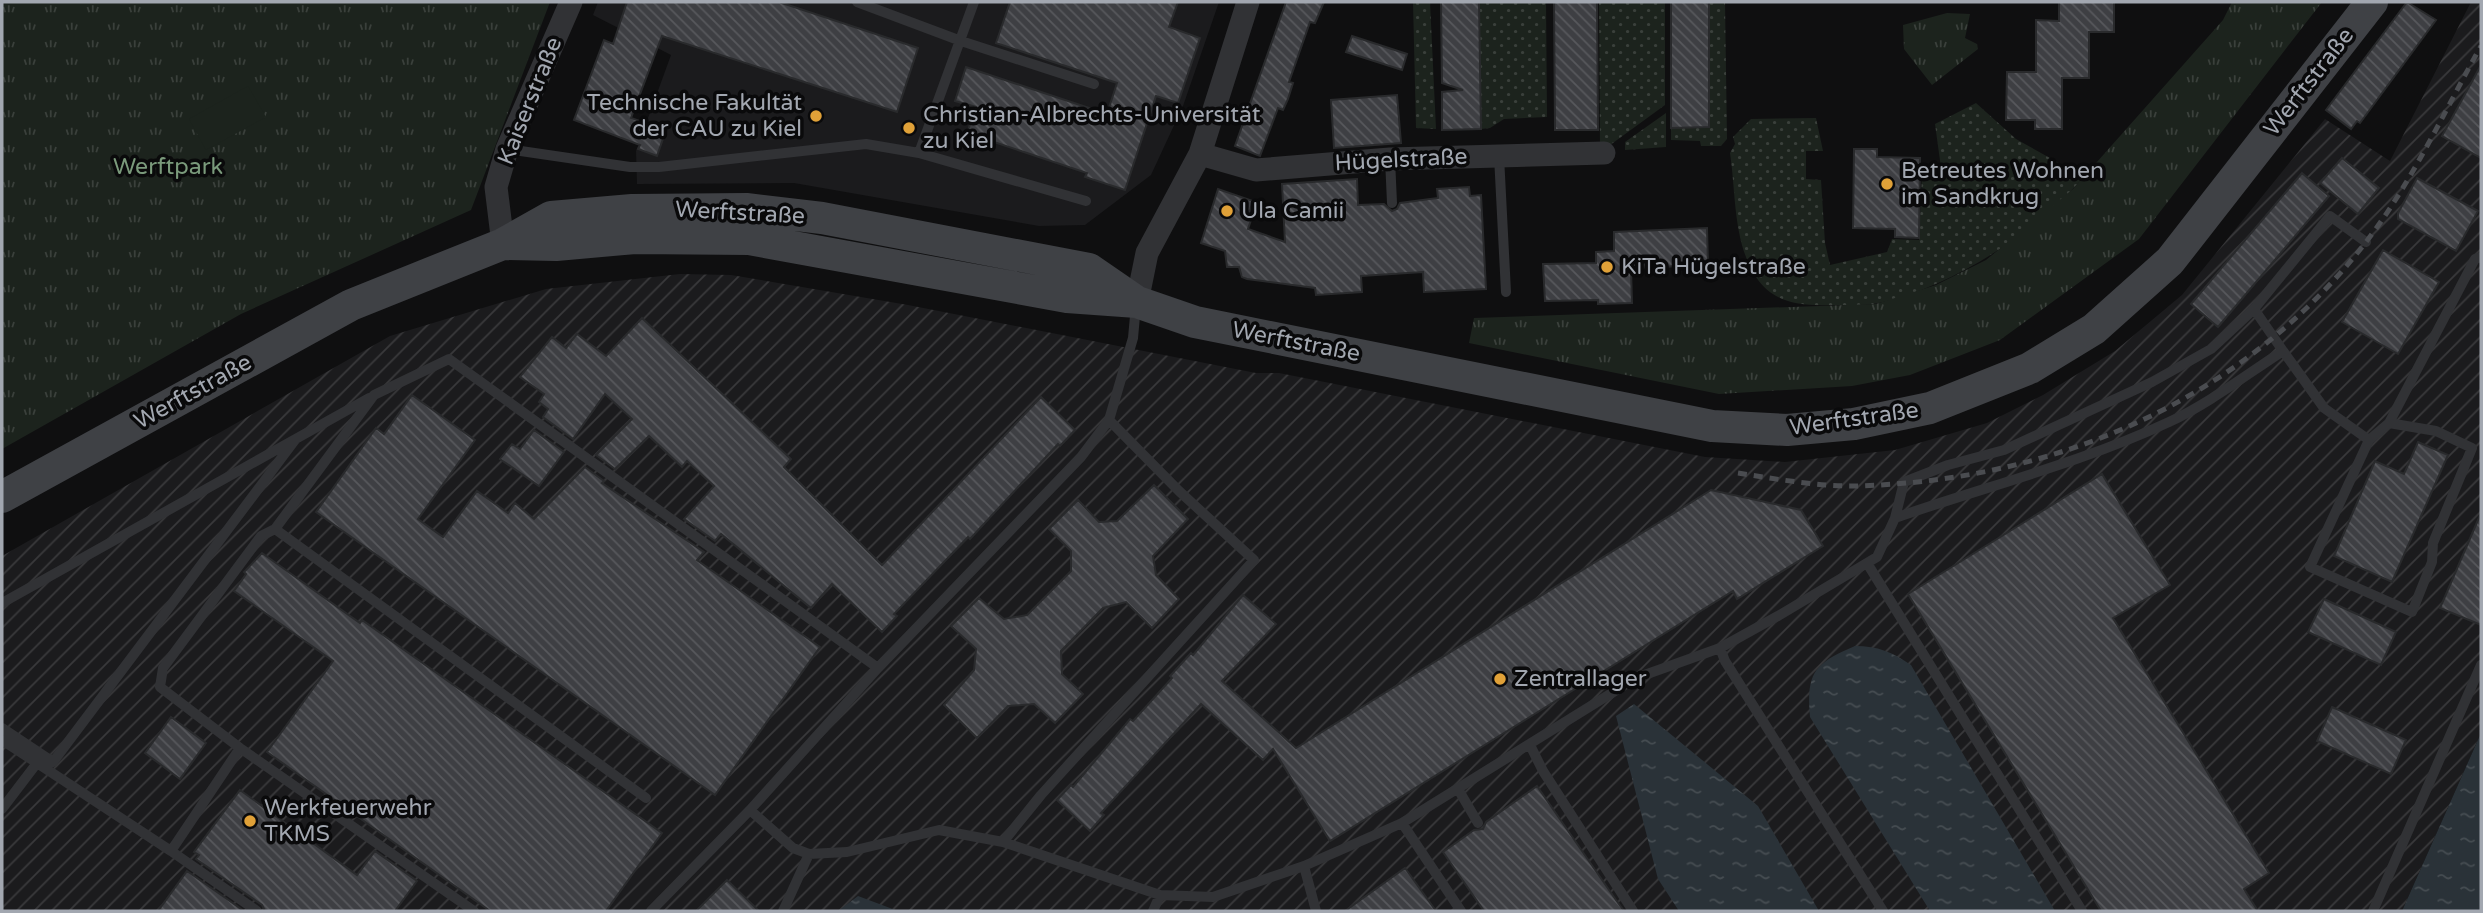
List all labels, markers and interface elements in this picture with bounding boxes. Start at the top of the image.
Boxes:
street label: Werftstraße [2258,22,2360,142]
street label: Kaiserstraße [492,33,568,169]
place label: Technische Fakultät der CAU zu Kiel [586,89,802,143]
place label: Christian-Albrechts-Universität zu Kiel [923,101,1261,155]
marker: Technische Fakultät der CAU zu Kiel [808,108,824,124]
marker: Christian-Albrechts-Universität zu Kiel [901,120,917,136]
street label: Hügelstraße [1334,143,1468,177]
park label: Werftpark [113,153,223,181]
place label: Betreutes Wohnen im Sandkrug [1901,157,2104,211]
marker: Betreutes Wohnen im Sandkrug [1879,176,1895,192]
street label: Werftstraße [674,196,806,230]
place label: Ula Camii [1241,197,1344,225]
marker: Ula Camii [1219,203,1235,219]
place label: KiTa Hügelstraße [1621,253,1806,281]
marker: KiTa Hügelstraße [1599,259,1615,275]
street label: Werftstraße [1230,316,1362,368]
street label: Werftstraße [129,348,257,436]
street label: Werftstraße [1788,396,1920,442]
place label: Zentrallager [1514,665,1647,693]
marker: Zentrallager [1492,671,1508,687]
place label: Werkfeuerwehr TKMS [264,794,432,848]
marker: Werkfeuerwehr TKMS [242,813,258,829]

